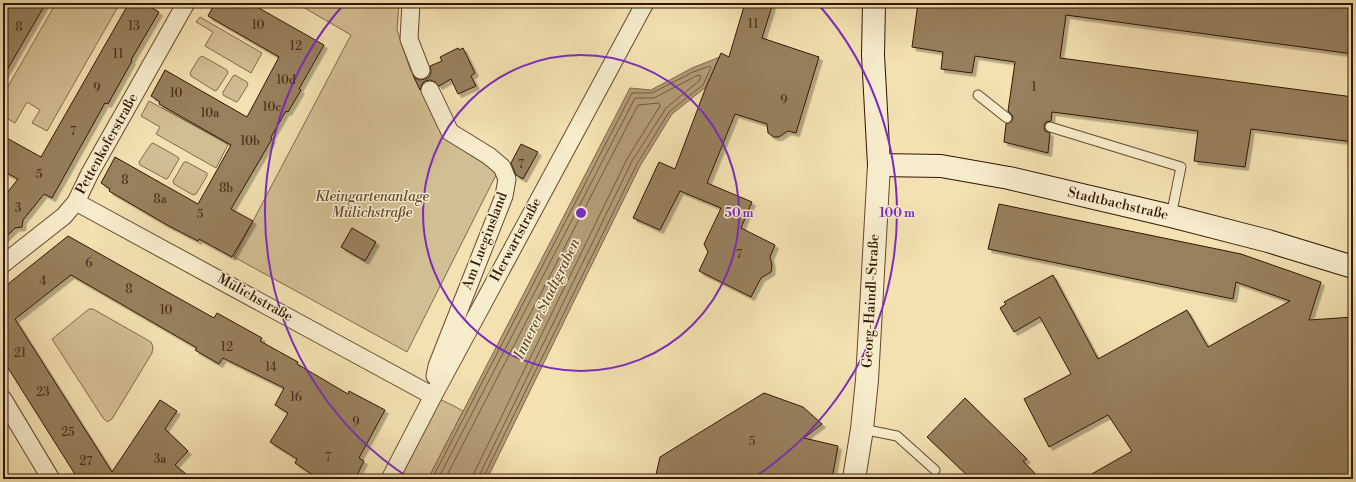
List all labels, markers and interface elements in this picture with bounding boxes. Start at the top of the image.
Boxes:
house number: 11 [748,17,759,32]
house number: 10 [252,18,264,33]
house number: 13 [128,19,140,34]
house number: 8 [15,20,23,35]
house number: 12 [290,39,302,54]
house number: 11 [113,47,124,62]
house number: 10d [276,73,296,88]
house number: 1 [1031,80,1037,95]
house number: 9 [93,81,101,96]
house number: 10 [170,86,182,101]
street label: Pettenkoferstraße [72,90,142,198]
house number: 9 [780,93,788,108]
house number: 10c [263,100,281,115]
house number: 10a [201,106,220,121]
house number: 7 [70,124,76,139]
house number: 10b [240,134,260,149]
house number: 7 [518,157,524,172]
house number: 5 [36,167,43,182]
house number: 8 [121,173,129,188]
house number: 8b [219,181,233,196]
street label: Stadtbachstraße [1066,184,1170,224]
park label: Kleingartenanlage Mülichstraße [315,188,430,222]
street label: Am Lueginsland [458,190,512,293]
house number: 8a [153,192,168,207]
street label: Herwartstraße [486,195,546,285]
house number: 3 [15,201,22,216]
centre of rings [574,206,588,220]
text: 50 m [724,206,754,221]
text: 100 m [879,206,915,221]
house number: 5 [197,207,204,222]
street label: Georg-Haindl-Straße [859,234,883,368]
water label: Innerer Stadtgraben [509,235,585,363]
house number: 7 [736,247,742,262]
house number: 6 [85,256,93,271]
street label: Mülichstraße [214,270,296,326]
house number: 4 [39,274,47,289]
house number: 8 [125,282,133,297]
house number: 10 [160,303,172,318]
house number: 12 [221,340,233,355]
house number: 21 [14,346,27,361]
house number: 14 [265,360,277,375]
house number: 23 [36,385,50,400]
house number: 16 [290,390,302,405]
house number: 9 [352,415,360,430]
house number: 25 [61,425,75,440]
house number: 5 [749,434,756,449]
house number: 7 [325,450,331,465]
house number: 3a [154,452,167,467]
house number: 27 [80,454,92,469]

